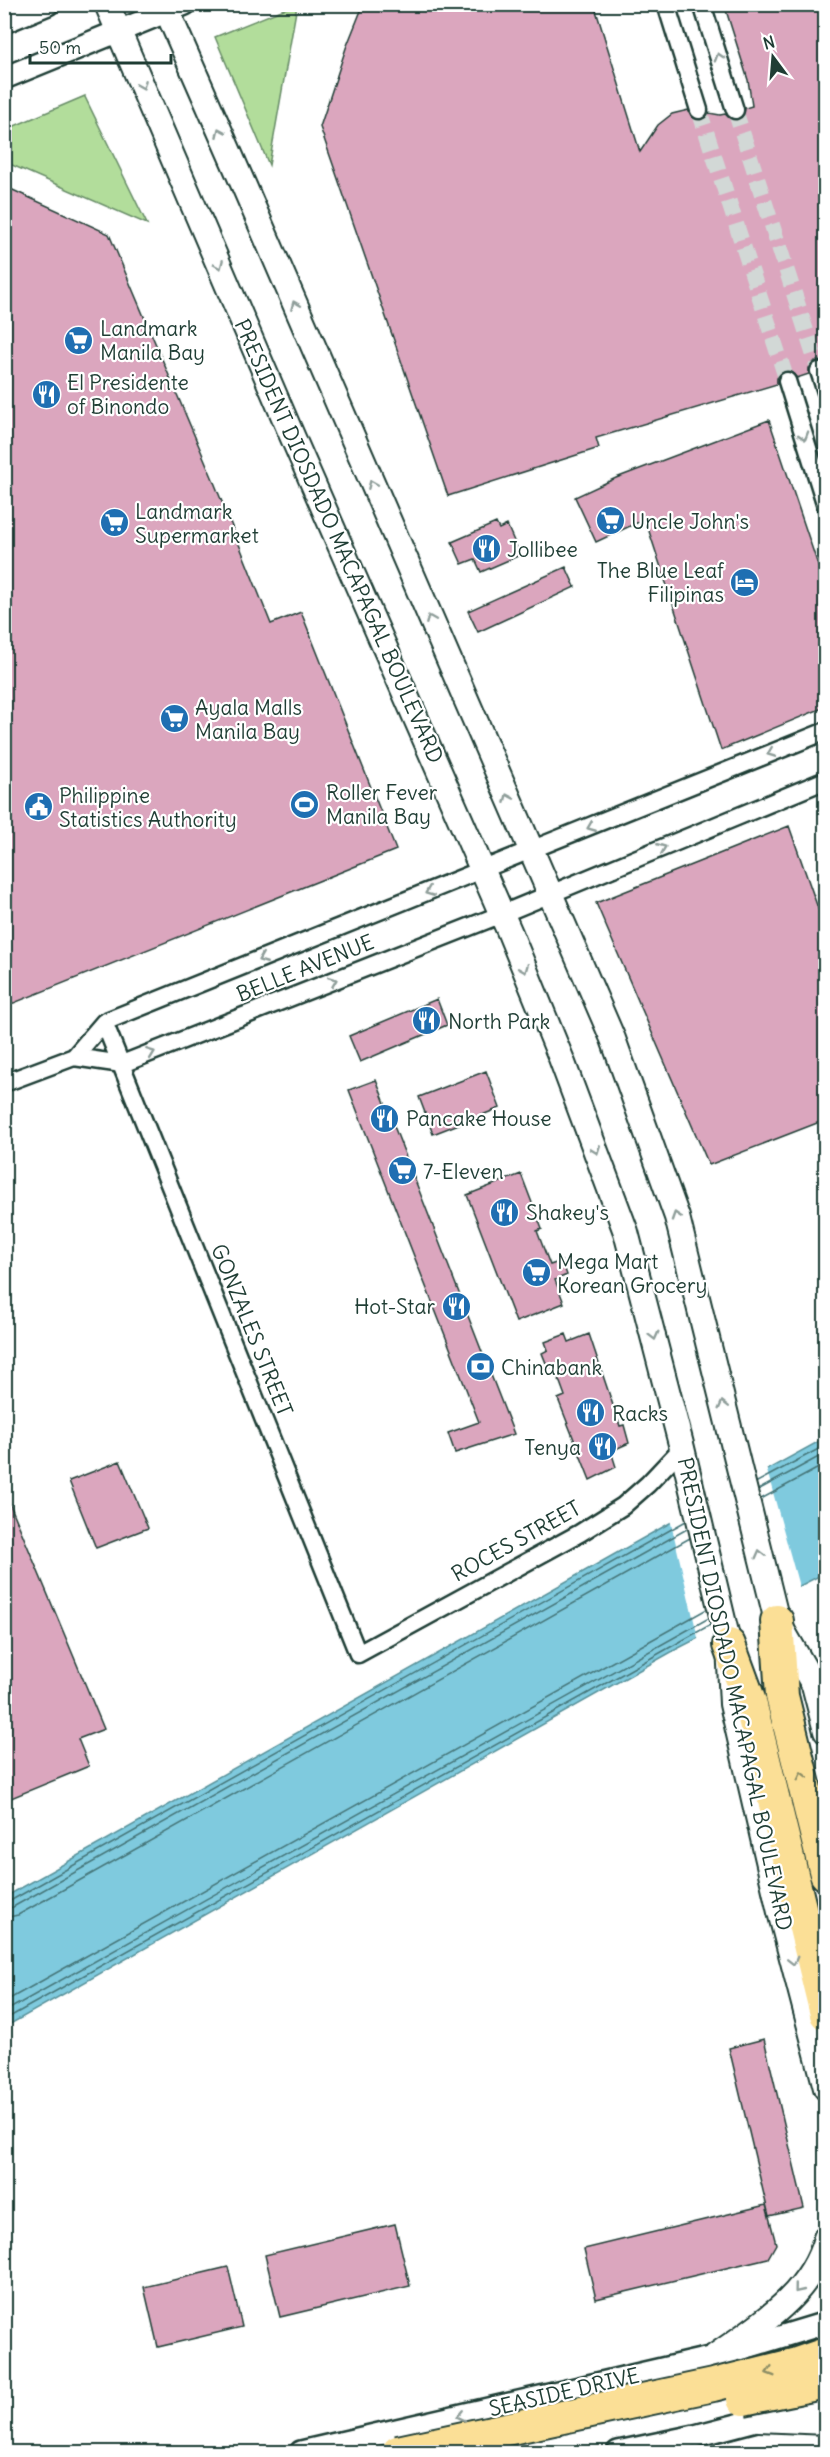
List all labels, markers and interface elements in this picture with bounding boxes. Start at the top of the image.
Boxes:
scale bar [30,27,171,65]
north arrow [743,27,803,87]
text: N [761,31,777,54]
text: 50 m [39,36,81,59]
one-way arrow [714,52,726,63]
one-way arrow [135,79,147,90]
one-way arrow [216,128,228,139]
one-way arrow [211,258,223,269]
one-way arrow [290,300,302,311]
place label: Landmark Manila Bay [100,315,205,366]
street label: PRESIDENT DIOSDADO MACAPAGAL BOULEVARD [228,315,450,767]
supermarket icon: Landmark Manila Bay [63,324,95,356]
place label: El Presidente of Binondo [67,369,189,420]
restaurant icon: El Presidente of Binondo [30,378,62,410]
one-way arrow [797,431,809,441]
one-way arrow [367,479,379,490]
place label: Landmark Supermarket [135,498,259,549]
supermarket icon: Uncle John's [594,505,626,537]
supermarket icon: Landmark Supermarket [98,507,130,539]
place label: Uncle John's [631,508,749,535]
restaurant icon: Jollibee [470,533,502,565]
place label: Jollibee [507,536,578,563]
place label: The Blue Leaf Filipinas [597,557,725,608]
hotel icon: The Blue Leaf Filipinas [729,566,761,598]
one-way arrow [426,614,438,625]
place label: Ayala Malls Manila Bay [195,694,302,745]
supermarket icon: Ayala Malls Manila Bay [158,703,190,735]
one-way arrow [767,746,778,758]
place label: Roller Fever Manila Bay [326,779,438,830]
place label: Philippine Statistics Authority [59,782,237,833]
sports icon: Roller Fever Manila Bay [289,788,321,820]
public building icon: Philippine Statistics Authority [22,791,54,823]
one-way arrow [503,793,515,804]
one-way arrow [586,820,597,832]
one-way arrow [655,843,666,855]
one-way arrow [424,885,434,898]
street label: BELLE AVENUE [232,928,378,1008]
one-way arrow [257,952,268,964]
one-way arrow [517,962,529,973]
one-way arrow [326,976,337,988]
restaurant icon: North Park [411,1005,443,1037]
place label: North Park [448,1008,550,1035]
one-way arrow [145,1048,156,1060]
restaurant icon: Pancake House [369,1102,401,1134]
place label: Pancake House [406,1105,552,1132]
one-way arrow [588,1144,601,1155]
supermarket icon: 7-Eleven [386,1155,418,1187]
place label: 7-Eleven [423,1158,504,1185]
restaurant icon: Shakey's [489,1196,521,1228]
place label: Shakey's [526,1199,609,1226]
one-way arrow [671,1211,683,1222]
street label: GONZALES STREET [205,1240,299,1420]
place label: Mega Mart Korean Grocery [557,1248,707,1299]
supermarket icon: Mega Mart Korean Grocery [520,1257,552,1289]
restaurant icon: Hot-Star [440,1290,472,1322]
place label: Hot-Star [354,1293,435,1320]
one-way arrow [647,1330,659,1341]
bank icon: Chinabank [464,1351,496,1383]
place label: Chinabank [501,1354,602,1381]
restaurant icon: Racks [575,1397,607,1429]
place label: Racks [612,1400,668,1427]
one-way arrow [718,1400,731,1410]
restaurant icon: Tenya [586,1431,618,1463]
place label: Tenya [524,1434,581,1461]
street label: PRESIDENT DIOSDADO MACAPAGAL BOULEVARD [672,1455,798,1933]
street label: ROCES STREET [447,1494,585,1588]
one-way arrow [755,1550,768,1560]
one-way arrow [796,1771,809,1781]
one-way arrow [785,1956,798,1966]
one-way arrow [794,2282,805,2293]
street label: SEASIDE DRIVE [486,2362,642,2422]
one-way arrow [765,2364,775,2377]
one-way arrow [456,2409,466,2422]

